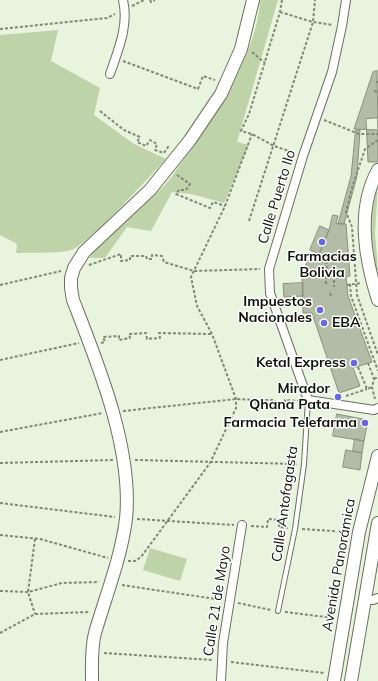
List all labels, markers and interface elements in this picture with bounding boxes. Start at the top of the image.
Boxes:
street label: Calle Puerto Ilo [255,148,299,246]
marker: Farmacias Bolivia [317,237,327,247]
place label: Farmacias Bolivia [287,249,357,282]
place label: Impuestos Nacionales [238,294,312,326]
marker: Impuestos Nacionales [315,305,325,315]
place label: EBA [332,315,360,331]
marker: EBA [319,318,329,328]
place label: Ketal Express [256,355,346,371]
marker: Ketal Express [349,358,359,368]
place label: Mirador Qhana Pata [249,381,330,414]
marker: Mirador Qhana Pata [333,392,343,402]
place label: Farmacia Telefarma [224,415,357,431]
marker: Farmacia Telefarma [360,418,370,428]
street label: Calle Antofagasta [269,445,301,563]
street label: Avenida Panorámica [319,497,359,633]
street label: Calle 21 de Mayo [200,545,234,657]

